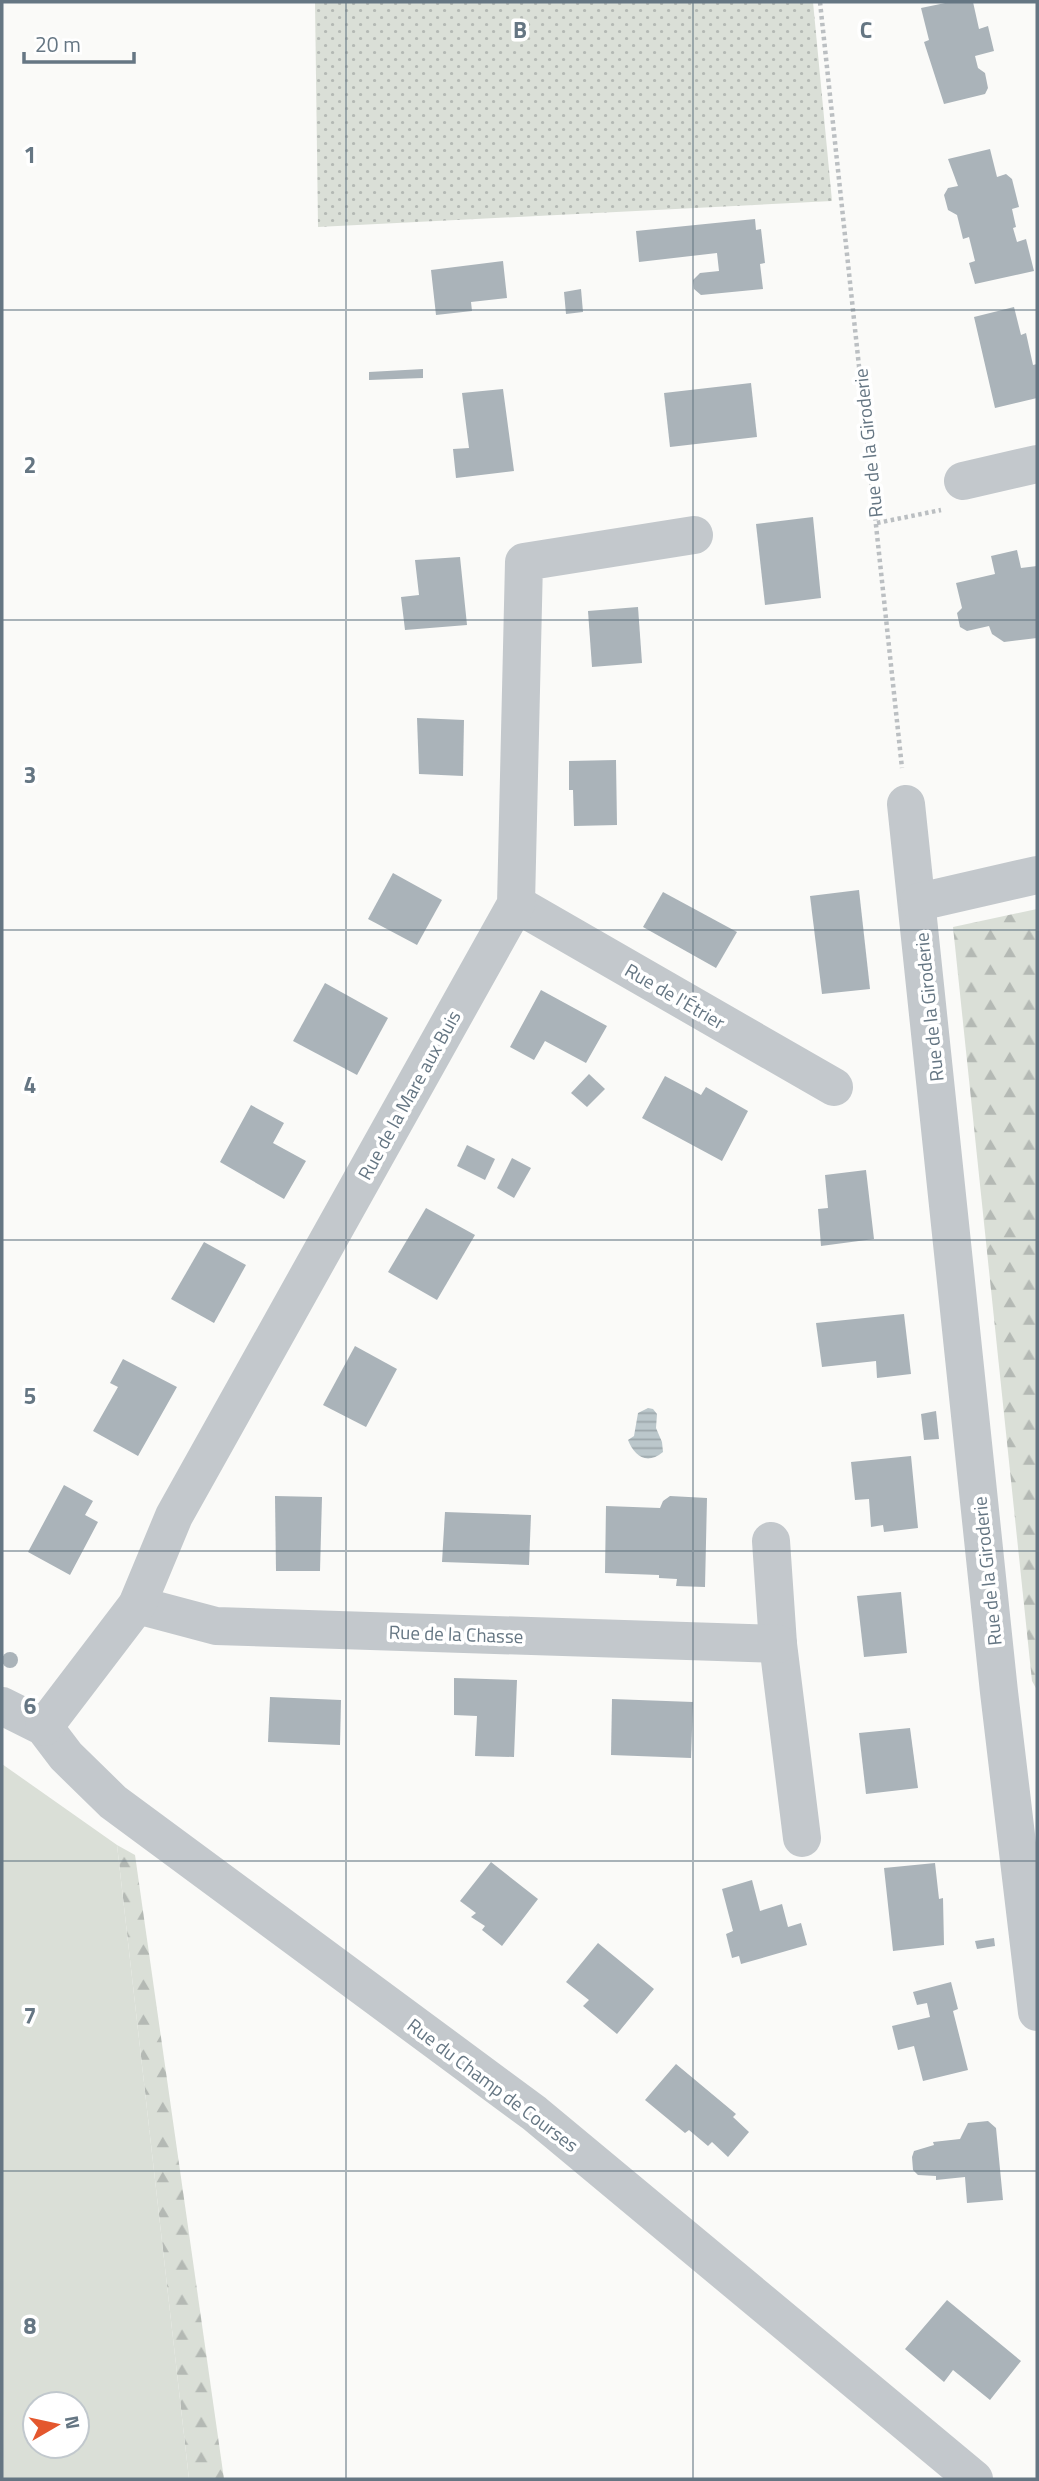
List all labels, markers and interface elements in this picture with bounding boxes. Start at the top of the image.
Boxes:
text: B [513,12,527,47]
text: C [860,12,872,47]
scale bar [24,21,135,65]
text: 20 m [35,28,81,60]
text: 1 [24,137,36,172]
street label: Rue de la Giroderie [845,367,890,519]
text: 2 [24,447,36,482]
text: 3 [24,757,36,792]
street label: Rue de la Giroderie [906,931,951,1083]
street label: Rue de l'Étrier [620,955,731,1036]
street label: Rue de la Mare aux Buis [350,1004,467,1185]
text: 4 [24,1067,36,1102]
text: 5 [24,1378,36,1413]
street label: Rue de la Giroderie [964,1495,1009,1647]
street label: Rue de la Chasse [388,1617,524,1650]
text: 6 [24,1688,37,1723]
text: 7 [24,1998,36,2033]
street label: Rue du Champ de Courses [402,2010,585,2159]
text: 8 [24,2308,37,2343]
north arrow [21,2390,91,2460]
text: N [58,2413,89,2431]

